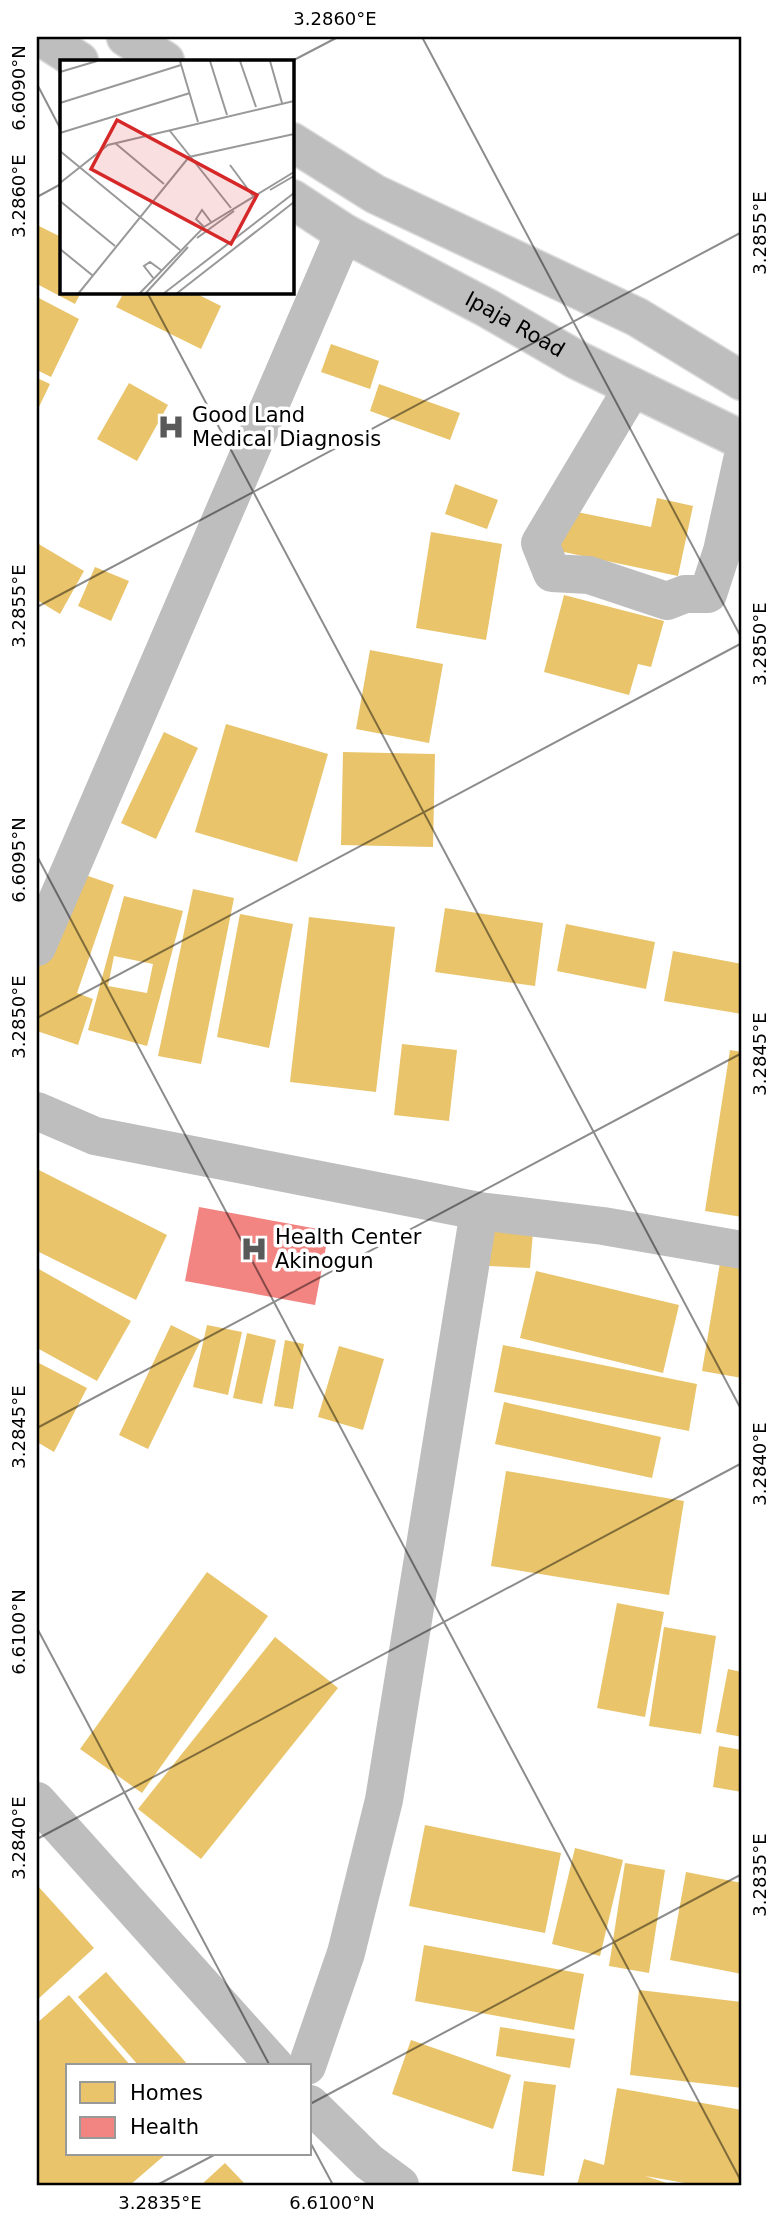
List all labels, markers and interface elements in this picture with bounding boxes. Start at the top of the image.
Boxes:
text: 3.2860°E [293,8,377,29]
text: 6.6090°N [8,45,29,131]
inset map [60,60,294,294]
text: 3.2860°E [8,154,29,238]
text: 3.2855°E [749,191,770,275]
street label: Ipaja Road [461,287,569,362]
place label: Good Land Medical Diagnosis [192,403,381,451]
hospital icon: Good Land Medical Diagnosis [156,412,186,442]
text: 3.2855°E [8,564,29,648]
text: 3.2850°E [749,602,770,686]
text: 6.6095°N [8,817,29,903]
text: 3.2850°E [8,975,29,1059]
text: 3.2845°E [749,1012,770,1096]
place label: Health Center Akinogun [275,1225,422,1273]
hospital icon: Health Center Akinogun [239,1234,269,1264]
text: 3.2845°E [8,1385,29,1469]
text: 3.2840°E [749,1422,770,1506]
text: 6.6100°N [8,1589,29,1675]
text: 3.2840°E [8,1796,29,1880]
text: 3.2835°E [749,1833,770,1917]
legend [66,2064,312,2156]
text: Homes [130,2081,203,2105]
text: Health [130,2115,199,2139]
text: 3.2835°E [118,2192,202,2213]
text: 6.6100°N [289,2192,375,2213]

